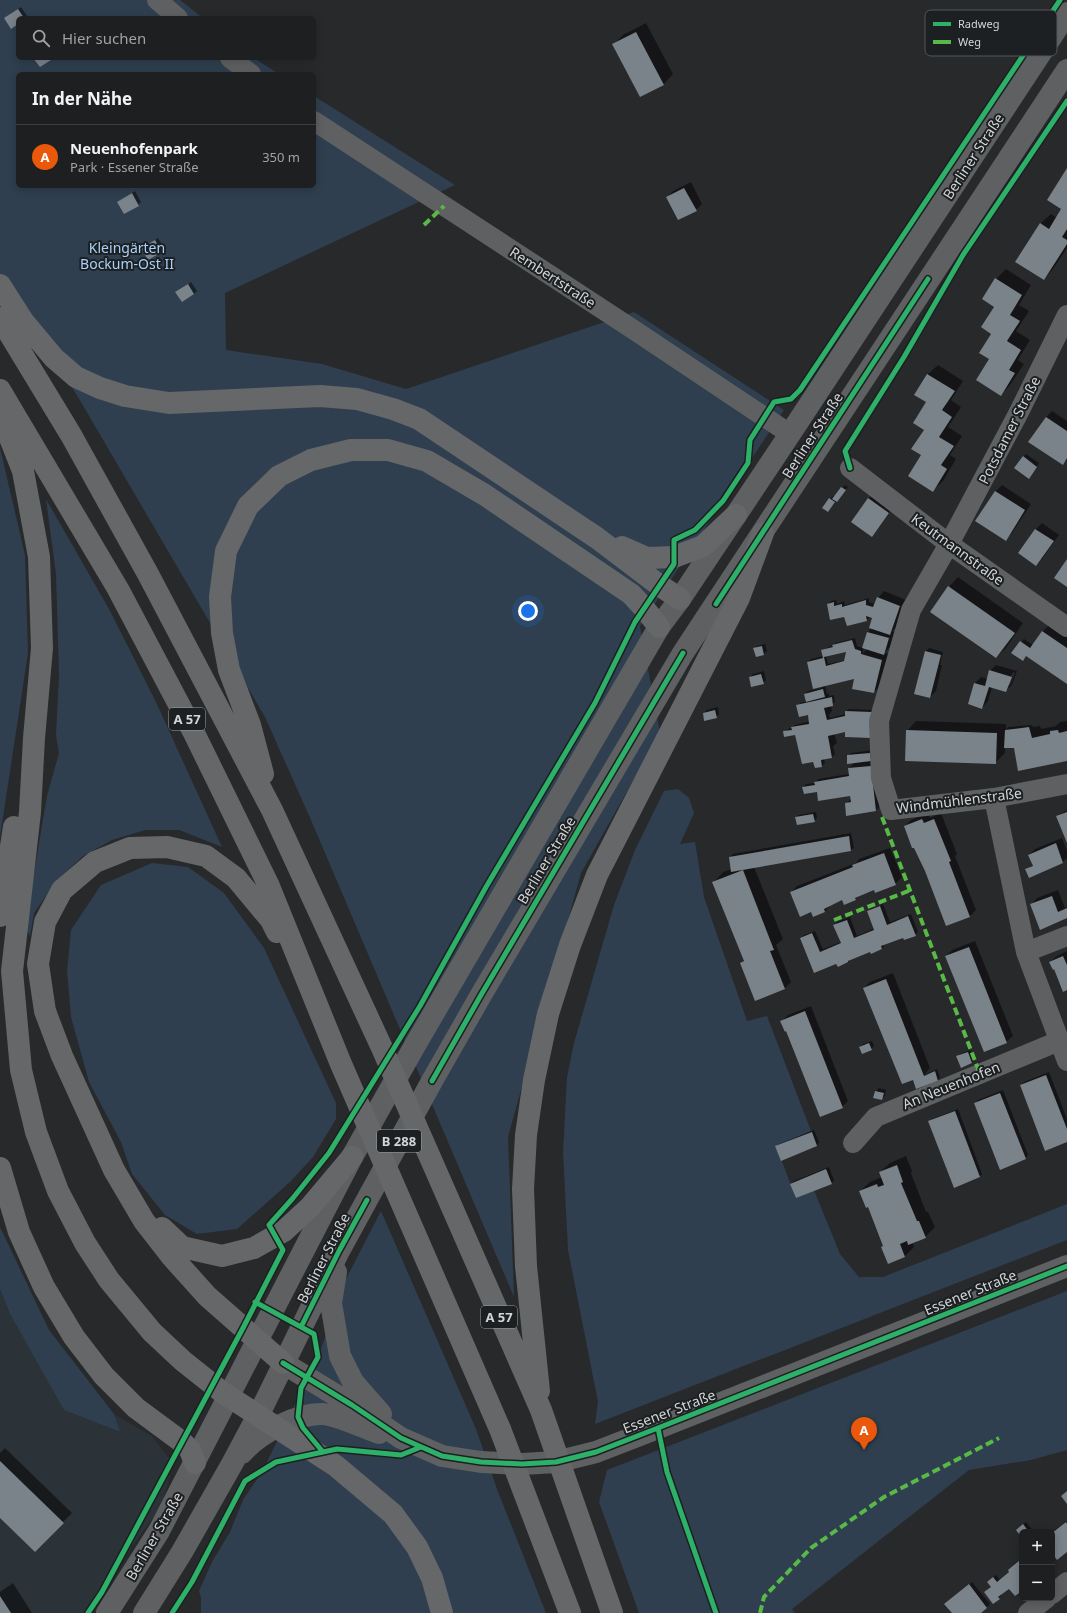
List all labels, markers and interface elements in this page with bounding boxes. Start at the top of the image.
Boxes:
legend [925,10,1057,56]
search box [16,16,316,60]
text: Radweg [958,16,999,31]
icon: search [30,27,52,49]
text: Hier suchen [62,28,146,48]
text: Weg [958,34,981,49]
text: In der Nähe [32,87,132,110]
street label: Berliner Straße [938,109,1008,203]
text: Neuenhofenpark [70,138,198,158]
text: A [41,148,50,166]
text: 350 m [262,148,300,166]
text: Park · Essener Straße [70,158,199,176]
park label: Kleingärten Bockum-Ost II [80,238,174,273]
street label: Rembertstraße [506,242,600,312]
street label: Potsdamer Straße [974,373,1044,487]
street label: Berliner Straße [777,388,847,482]
street label: Keutmannstraße [908,509,1008,589]
your location [518,601,538,621]
road number: A 57 [169,708,205,730]
street label: Windmühlenstraße [895,783,1023,817]
street label: Berliner Straße [512,813,580,907]
street label: An Neuenhofen [899,1057,1003,1113]
road number: B 288 [377,1130,421,1152]
street label: Berliner Straße [292,1210,354,1306]
street label: Essener Straße [921,1265,1019,1319]
road number: A 57 [481,1306,517,1328]
street label: Essener Straße [620,1385,718,1437]
pin: A [851,1417,877,1450]
street label: Berliner Straße [121,1488,187,1584]
map controls [1019,1529,1055,1601]
button: + [1019,1529,1055,1565]
button: − [1019,1565,1055,1601]

